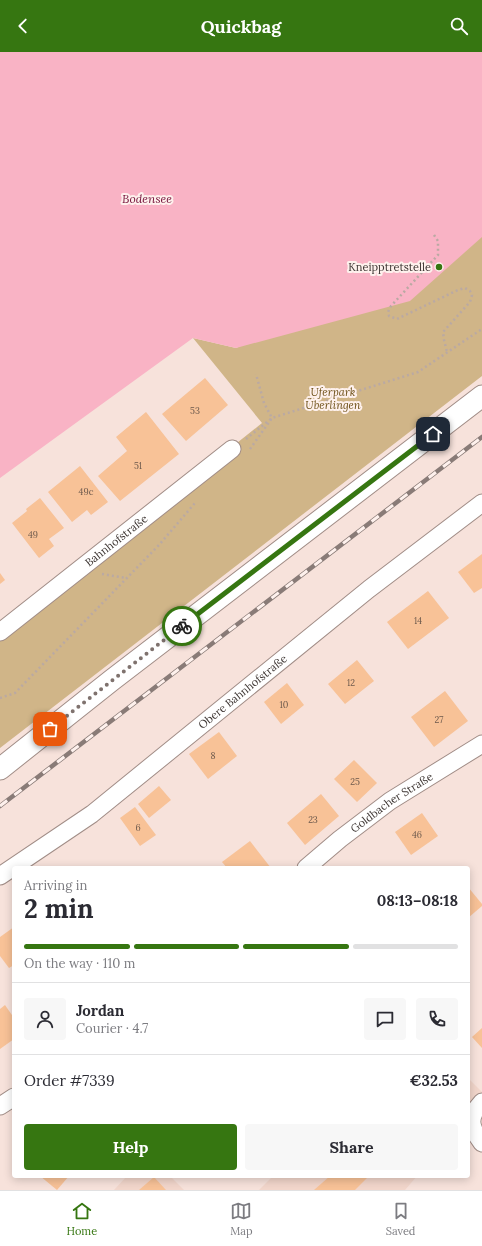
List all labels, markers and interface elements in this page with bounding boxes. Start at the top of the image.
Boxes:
icon: back [12,15,34,37]
text: Quickbag [201,15,281,38]
icon: search [448,15,470,37]
water label: Bodensee [122,191,172,206]
place label: Kneipptretstelle [348,260,431,274]
marker: Kneipptretstelle [434,262,444,272]
park label: Uferpark Überlingen [305,385,361,412]
house number: 53 [190,405,200,416]
pin [416,417,450,451]
icon: home [422,423,444,445]
house number: 51 [134,460,142,471]
house number: 49c [79,486,94,497]
street label: Bahnhofstraße [82,511,150,569]
house number: 49 [28,529,38,540]
courier [162,606,202,646]
icon: bike [171,615,193,637]
house number: 14 [414,615,422,626]
street label: Obere Bahnhofstraße [195,651,290,732]
house number: 12 [347,677,355,688]
house number: 10 [280,699,289,710]
pin [33,712,67,746]
house number: 27 [435,714,443,725]
icon: bag [39,718,61,740]
house number: 8 [210,750,216,761]
street label: Goldbacher Straße [348,769,435,836]
house number: 25 [350,776,360,787]
house number: 23 [308,814,318,825]
house number: 6 [135,822,141,833]
house number: 46 [412,829,422,840]
text: Arriving in [24,877,87,894]
text: 08:13–08:18 [377,891,458,910]
text: 2 min [24,892,94,925]
text: On the way · 110 m [24,955,135,972]
button: person [24,998,66,1040]
button: chat [364,998,406,1040]
button: phone [416,998,458,1040]
text: Jordan [76,1001,124,1020]
text: Courier · 4.7 [76,1020,148,1037]
text: Order #7339 [24,1071,115,1090]
text: €32.53 [409,1071,458,1090]
button: Help [24,1124,237,1170]
button: Share [245,1124,458,1170]
tab: Home [67,1200,97,1238]
tab: Map [230,1200,253,1238]
tab: Saved [386,1200,415,1238]

